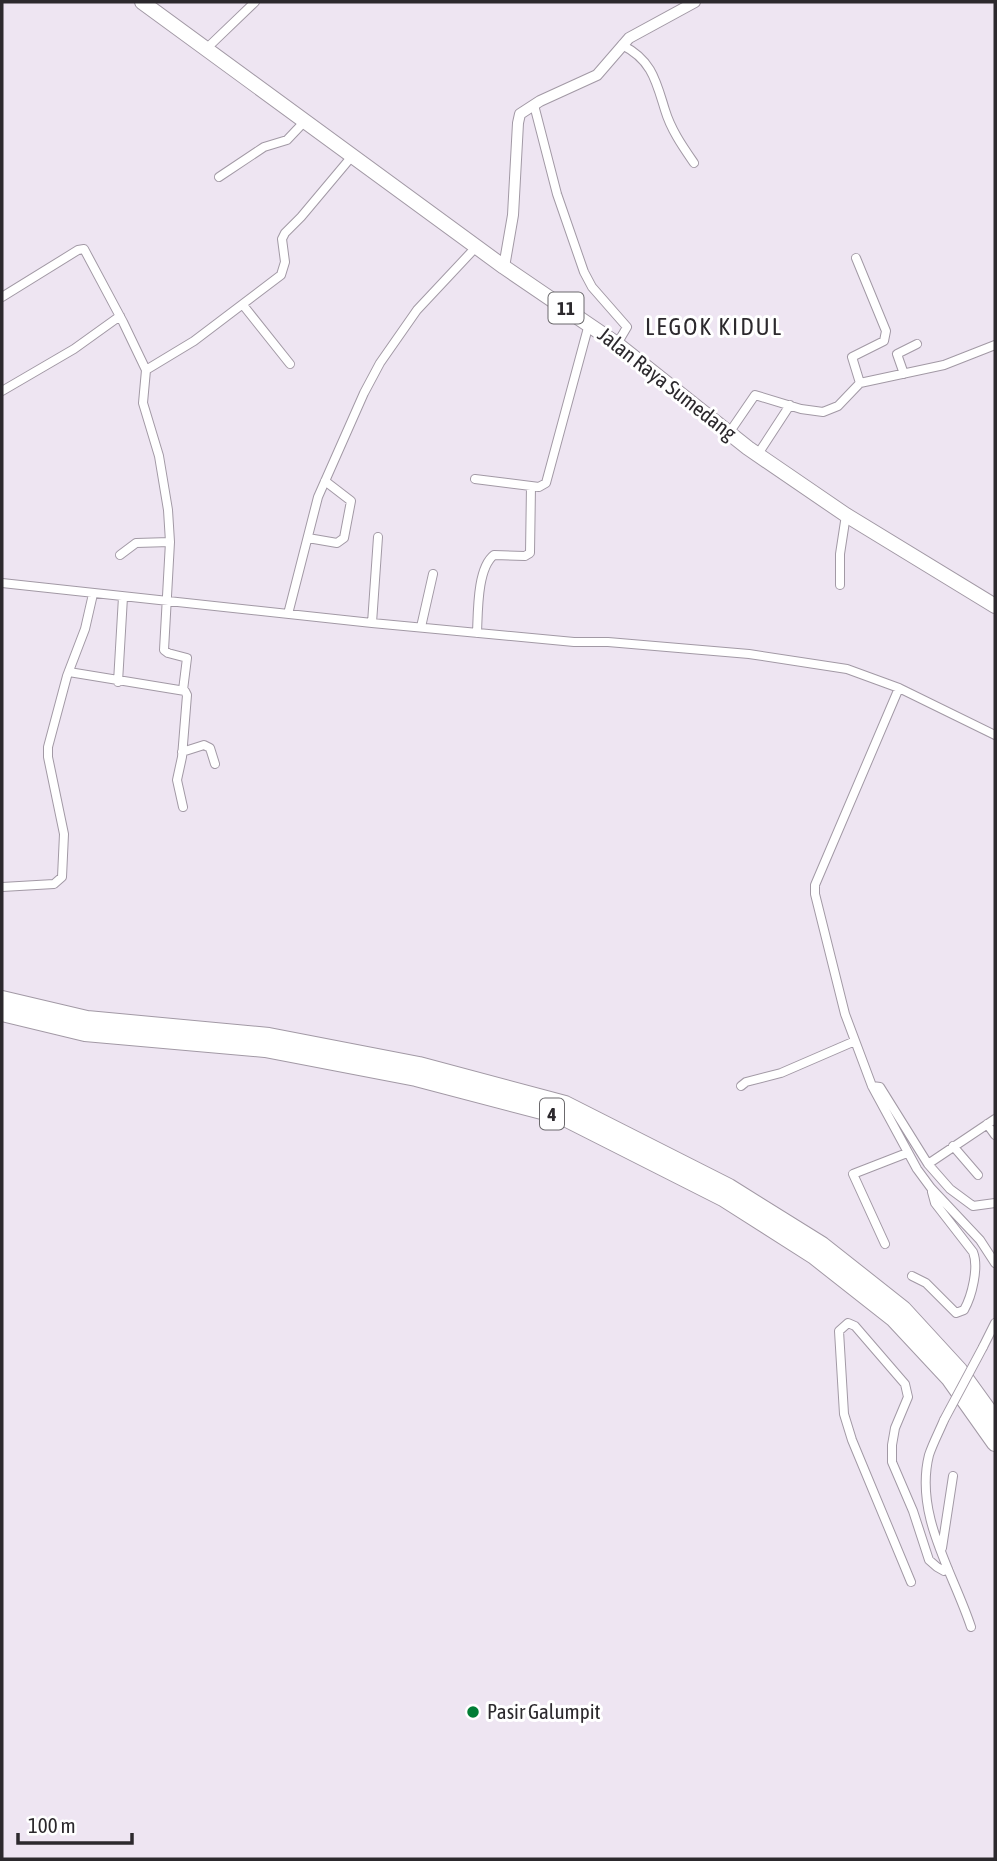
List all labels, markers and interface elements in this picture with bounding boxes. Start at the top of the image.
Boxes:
road number: 11 [548,292,584,324]
district label: LEGOK KIDUL [645,313,783,340]
street label: Jalan Raya Sumedang [594,322,741,445]
road number: 4 [540,1098,564,1130]
place label: Pasir Galumpit [487,1699,601,1723]
marker: Pasir Galumpit [465,1704,481,1720]
scale bar [18,1801,131,1845]
text: 100 m [28,1813,76,1837]

